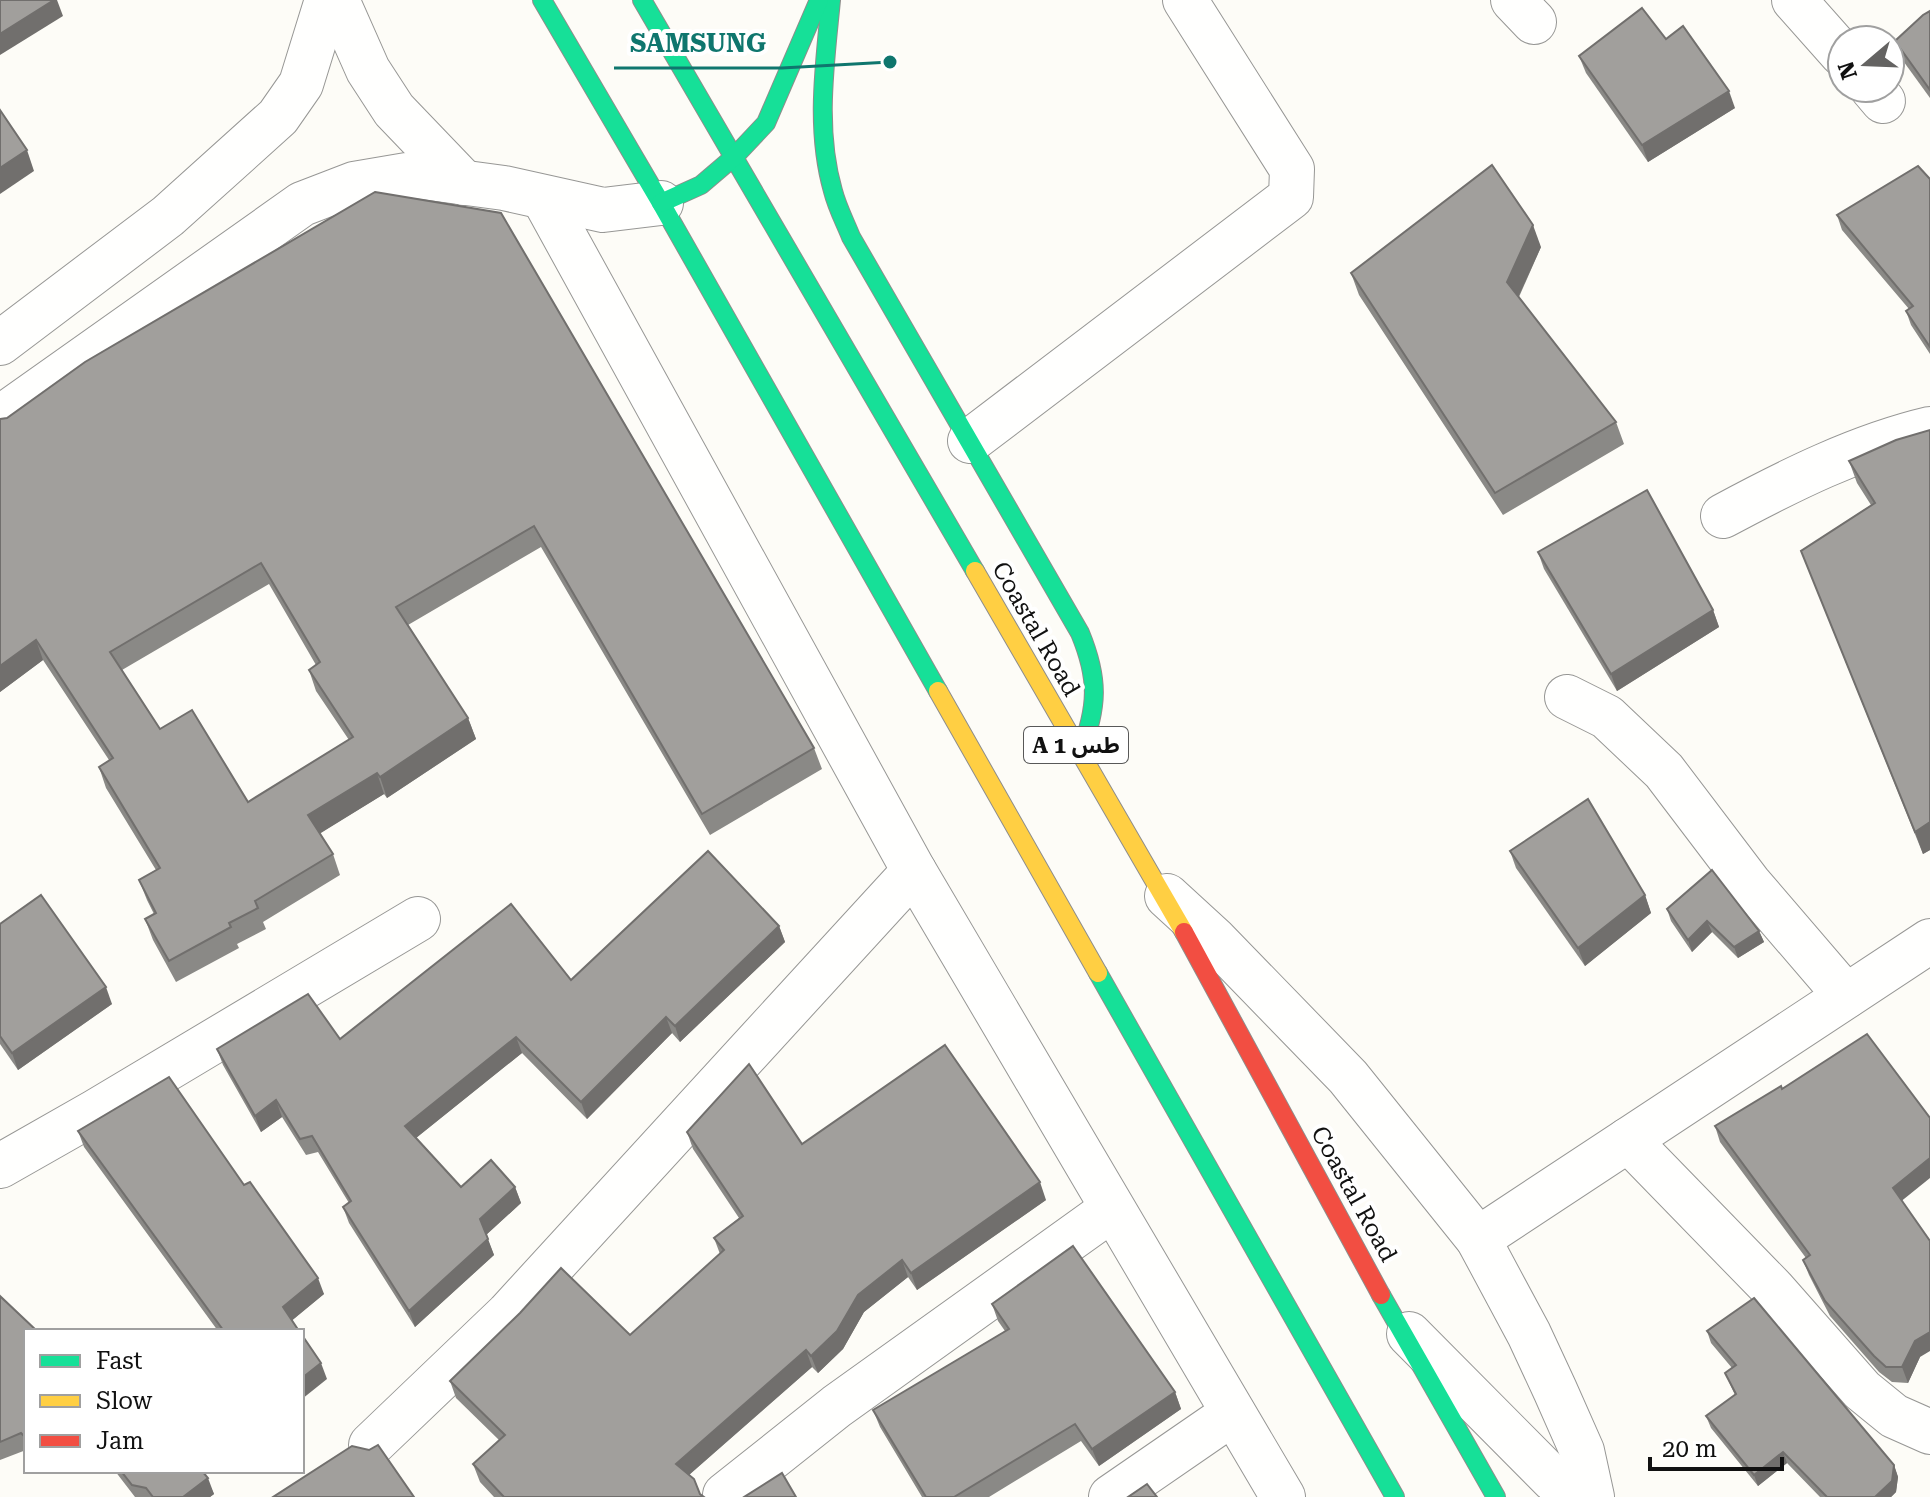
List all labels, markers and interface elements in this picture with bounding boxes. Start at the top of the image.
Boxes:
callout: SAMSUNG [614,18,782,68]
north arrow [1826,24,1906,104]
text: SAMSUNG [630,28,766,58]
text: N [1833,58,1862,82]
street label: Coastal Road [986,557,1086,701]
road number: A 1 طس [1024,727,1128,763]
street label: Coastal Road [1305,1121,1403,1267]
legend [24,1329,304,1473]
text: Fast [96,1347,143,1375]
text: Slow [96,1387,153,1415]
scale bar [1650,1421,1782,1471]
text: Jam [96,1427,144,1455]
text: 20 m [1662,1435,1717,1463]

